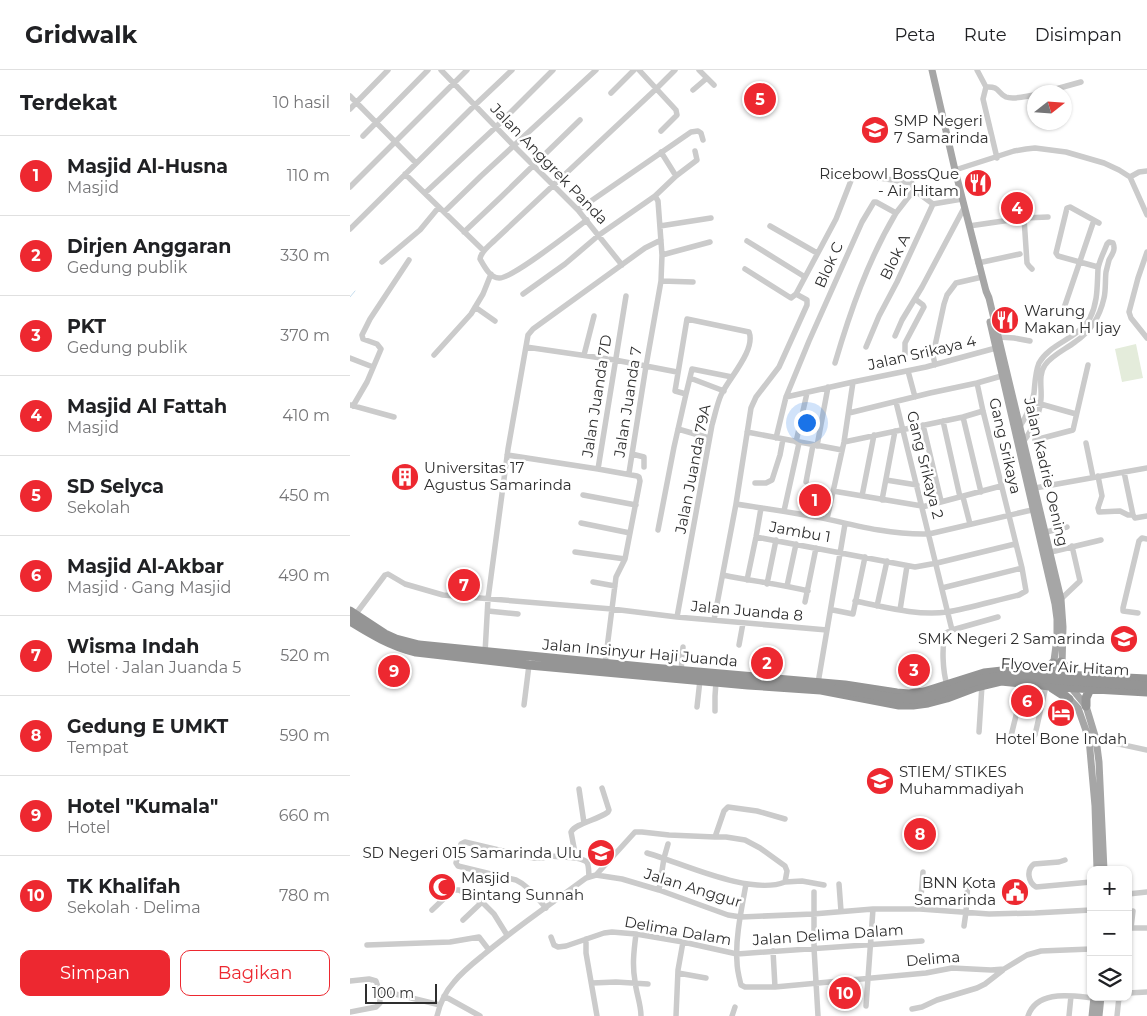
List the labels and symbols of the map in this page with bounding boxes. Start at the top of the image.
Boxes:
pin: 5 [744,80,776,118]
north arrow [1027,85,1072,130]
street label: Jalan Anggrek Panda [486,98,612,228]
place label: SMP Negeri 7 Samarinda [894,111,989,147]
school or university icon: SMP Negeri 7 Samarinda [860,115,890,145]
place label: Ricebowl BossQue - Air Hitam [819,164,959,200]
restaurant icon: Ricebowl BossQue - Air Hitam [963,168,993,198]
pin: 4 [1001,189,1033,227]
street label: Blok A [875,231,914,283]
street label: Blok C [810,239,847,291]
place label: Warung Makan H Ijay [1024,301,1122,337]
restaurant icon: Warung Makan H Ijay [990,305,1020,335]
street label: Jalan Srikaya 4 [865,331,978,374]
street label: Jalan Juanda 7D [577,333,616,460]
street label: Jalan Juanda 7 [609,345,646,460]
street label: Jalan Kadrie Oening [1020,395,1073,548]
street label: Gang Srikaya [985,396,1026,496]
street label: Jalan Juanda 79A [670,402,714,536]
street label: Gang Srikaya 2 [903,409,948,521]
your location [794,410,820,436]
place label: Universitas 17 Agustus Samarinda [424,458,572,494]
building icon: Universitas 17 Agustus Samarinda [390,462,420,492]
pin: 1 [799,481,831,519]
street label: Jambu 1 [767,517,832,546]
pin: 7 [448,566,480,604]
street label: Jalan Juanda 8 [689,596,804,625]
school or university icon: SMK Negeri 2 Samarinda [1109,624,1139,654]
place label: SMK Negeri 2 Samarinda [918,629,1105,648]
street label: Jalan Insinyur Haji Juanda [541,634,739,671]
pin: 2 [751,644,783,682]
pin: 3 [898,651,930,689]
pin: 9 [378,652,410,690]
street label: Flyover Air Hitam [1000,654,1130,679]
pin: 6 [1011,682,1043,720]
hotel icon: Hotel Bone Indah [1046,698,1076,728]
place label: Hotel Bone Indah [995,729,1127,748]
place label: STIEM/ STIKES Muhammadiyah [899,762,1024,798]
school or university icon: STIEM/ STIKES Muhammadiyah [865,766,895,796]
pin: 8 [904,815,936,853]
school or university icon: SD Negeri 015 Samarinda Ulu [586,838,616,868]
place label: SD Negeri 015 Samarinda Ulu [362,843,582,862]
street label: Jalan Anggur [641,863,744,911]
place label: Masjid Bintang Sunnah [461,868,584,904]
mosque icon: Masjid Bintang Sunnah [427,872,457,902]
place label: BNN Kota Samarinda [914,873,996,909]
public building icon: BNN Kota Samarinda [1000,877,1030,907]
street label: Delima Dalam [623,912,733,949]
street label: Jalan Delima Dalam [751,920,904,949]
street label: Delima [905,947,961,970]
pin: 10 [829,974,861,1012]
scale bar [365,981,438,1004]

